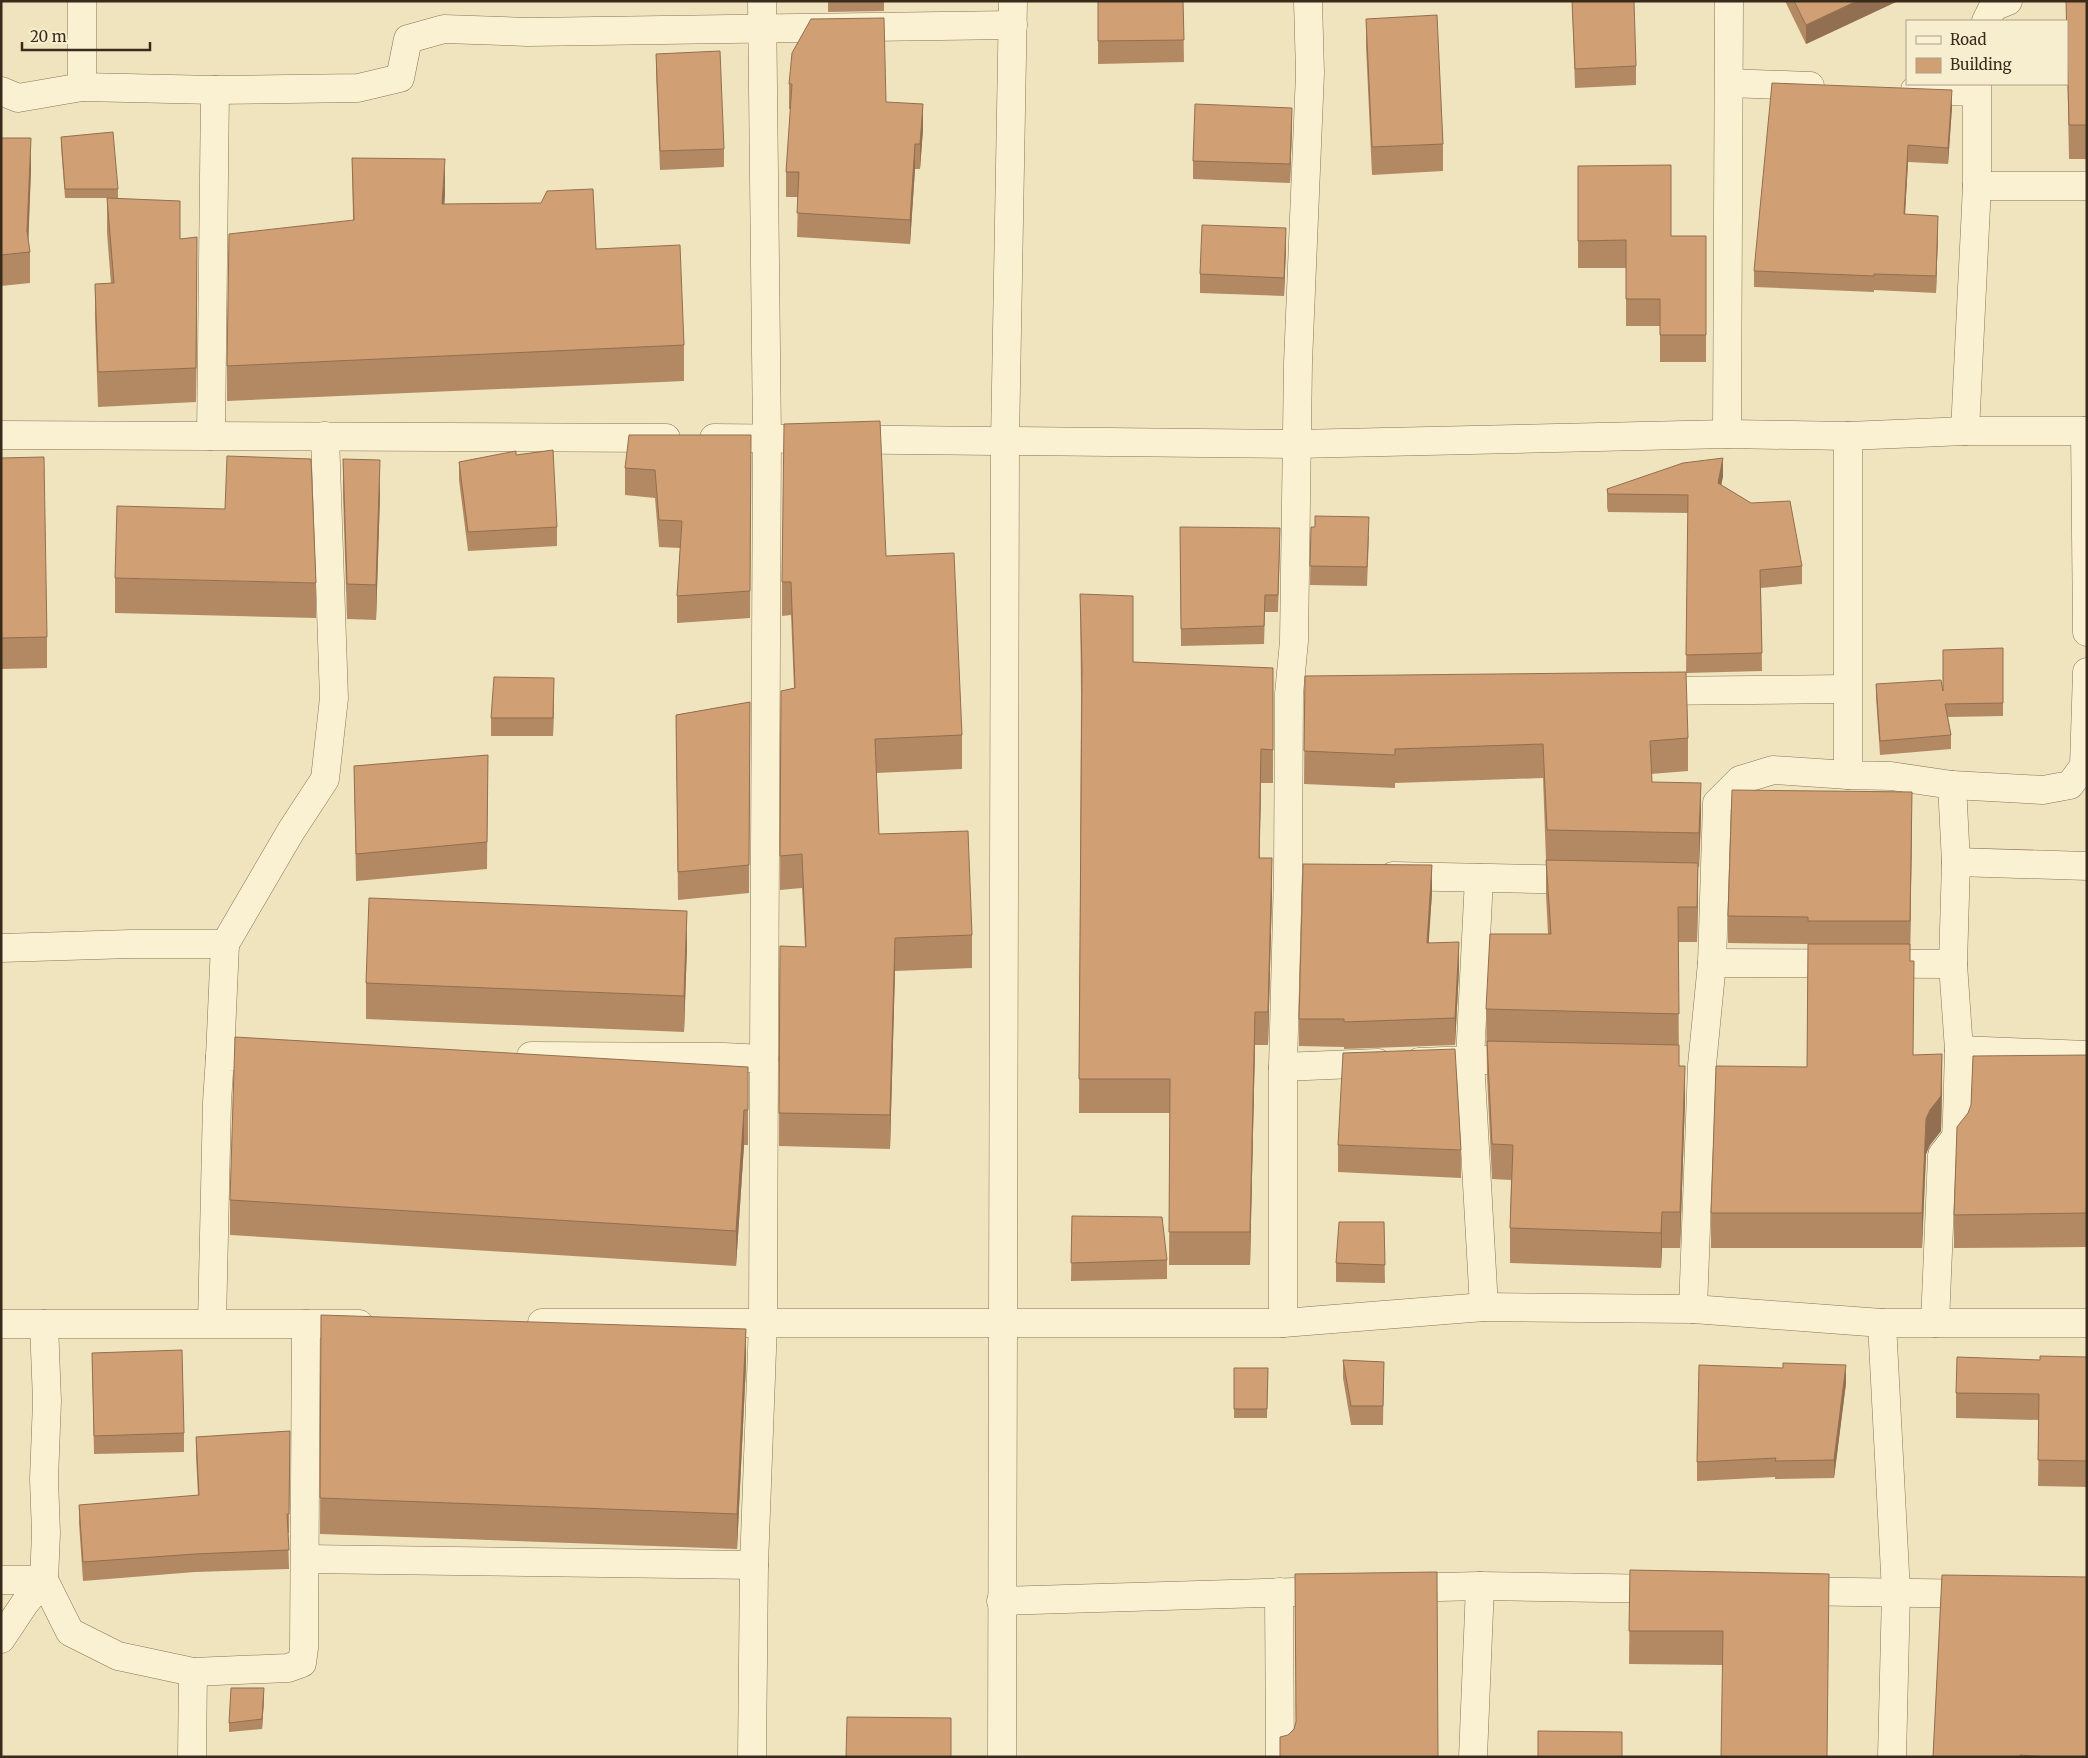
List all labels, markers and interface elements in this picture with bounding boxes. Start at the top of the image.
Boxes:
scale bar [22,20,150,52]
legend [1906,20,2068,85]
text: 20 m [30,27,67,46]
text: Road [1950,30,1986,49]
text: Building [1950,55,2012,74]

